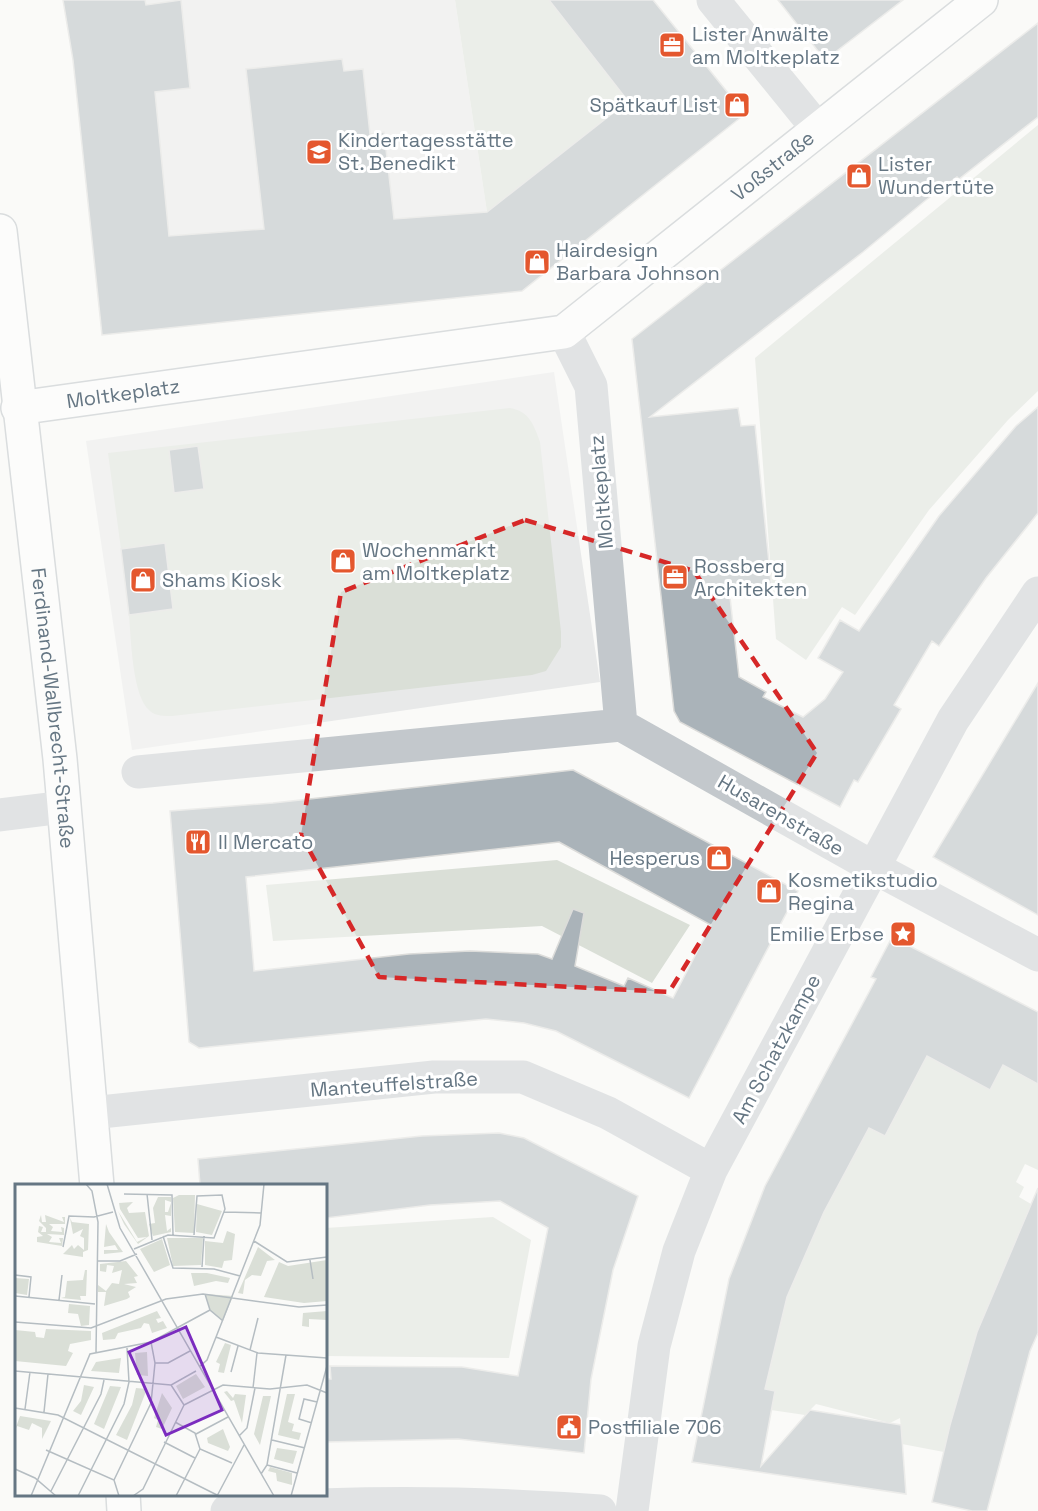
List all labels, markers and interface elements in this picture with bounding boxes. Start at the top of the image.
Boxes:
place label: Lister Anwälte am Moltkeplatz [692,21,840,70]
office icon: Lister Anwälte am Moltkeplatz [657,30,687,60]
shop icon: Spätkauf List [722,90,752,120]
place label: Spätkauf List [589,92,718,118]
street label: Voßstraße [726,125,820,207]
place label: Kindertagesstätte St. Benedikt [338,127,514,176]
school or university icon: Kindertagesstätte St. Benedikt [304,137,334,167]
place label: Lister Wundertüte [878,151,994,200]
shop icon: Lister Wundertüte [844,161,874,191]
place label: Hairdesign Barbara Johnson [556,237,720,286]
shop icon: Hairdesign Barbara Johnson [522,247,552,277]
street label: Moltkeplatz [65,373,181,414]
street label: Moltkeplatz [583,434,619,550]
place label: Wochenmarkt am Moltkeplatz [362,537,510,586]
shop icon: Wochenmarkt am Moltkeplatz [328,546,358,576]
place label: Rossberg Architekten [694,553,807,602]
office icon: Rossberg Architekten [660,562,690,592]
shop icon: Shams Kiosk [128,565,158,595]
street label: Ferdinand-Wallbrecht-Straße [25,566,81,849]
place label: Shams Kiosk [162,567,282,593]
street label: Husarenstraße [713,768,849,862]
restaurant icon: Il Mercato [183,827,213,857]
place label: Il Mercato [218,829,313,855]
shop icon: Hesperus [704,843,734,873]
place label: Hesperus [609,845,700,871]
place label: Kosmetikstudio Regina [788,867,938,916]
shop icon: Kosmetikstudio Regina [754,876,784,906]
place icon: Emilie Erbse [888,919,918,949]
place label: Emilie Erbse [770,921,884,947]
street label: Am Schatzkampe [726,970,826,1128]
street label: Manteuffelstraße [309,1065,479,1103]
inset map [15,1184,327,1496]
public building icon: Postfiliale 706 [554,1412,584,1442]
place label: Postfiliale 706 [588,1414,721,1440]

